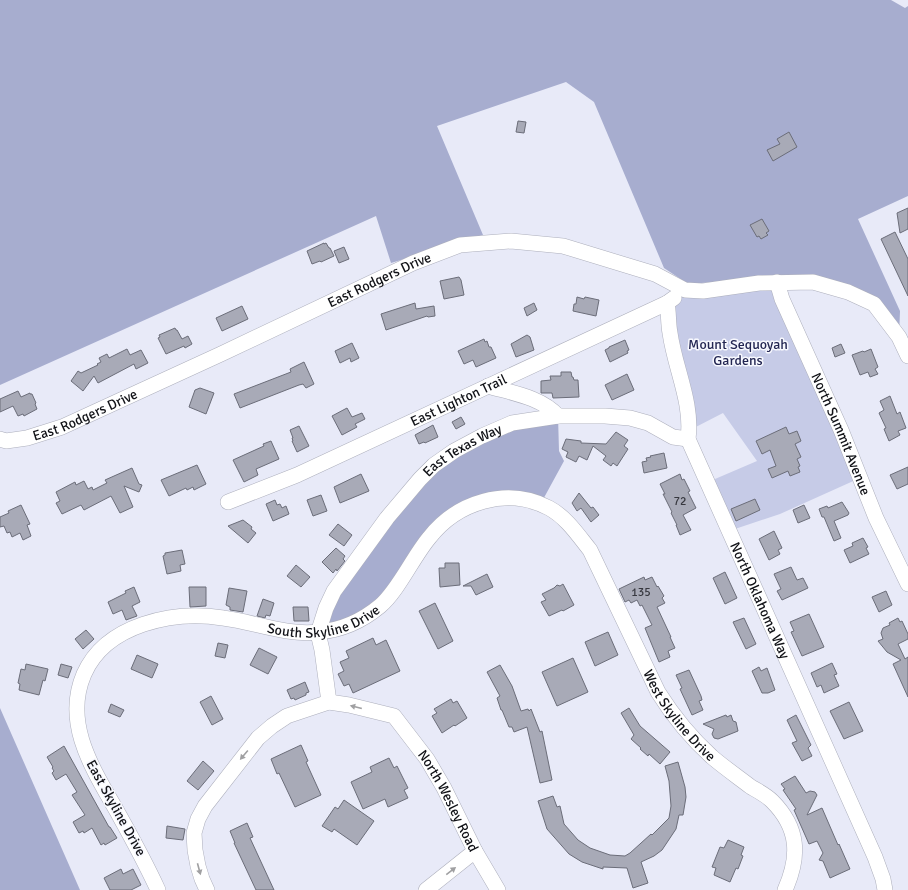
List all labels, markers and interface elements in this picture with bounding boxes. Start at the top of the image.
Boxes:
street label: East Rodgers Drive [325,248,433,311]
park label: Mount Sequoyah Gardens [688,336,788,369]
street label: East Lighton Trail [408,370,509,430]
street label: North Summit Avenue [808,370,874,497]
street label: East Rodgers Drive [31,385,140,444]
street label: East Texas Way [419,420,505,480]
house number: 72 [674,494,686,509]
street label: North Oklahoma Way [727,539,794,662]
house number: 135 [631,585,651,600]
street label: South Skyline Drive [266,601,383,641]
street label: West Skyline Drive [640,667,719,765]
one-way arrow [350,703,363,709]
street label: North Wesley Road [415,746,482,854]
one-way arrow [240,750,249,760]
street label: East Skyline Drive [83,757,149,859]
one-way arrow [197,863,203,875]
one-way arrow [445,866,456,875]

